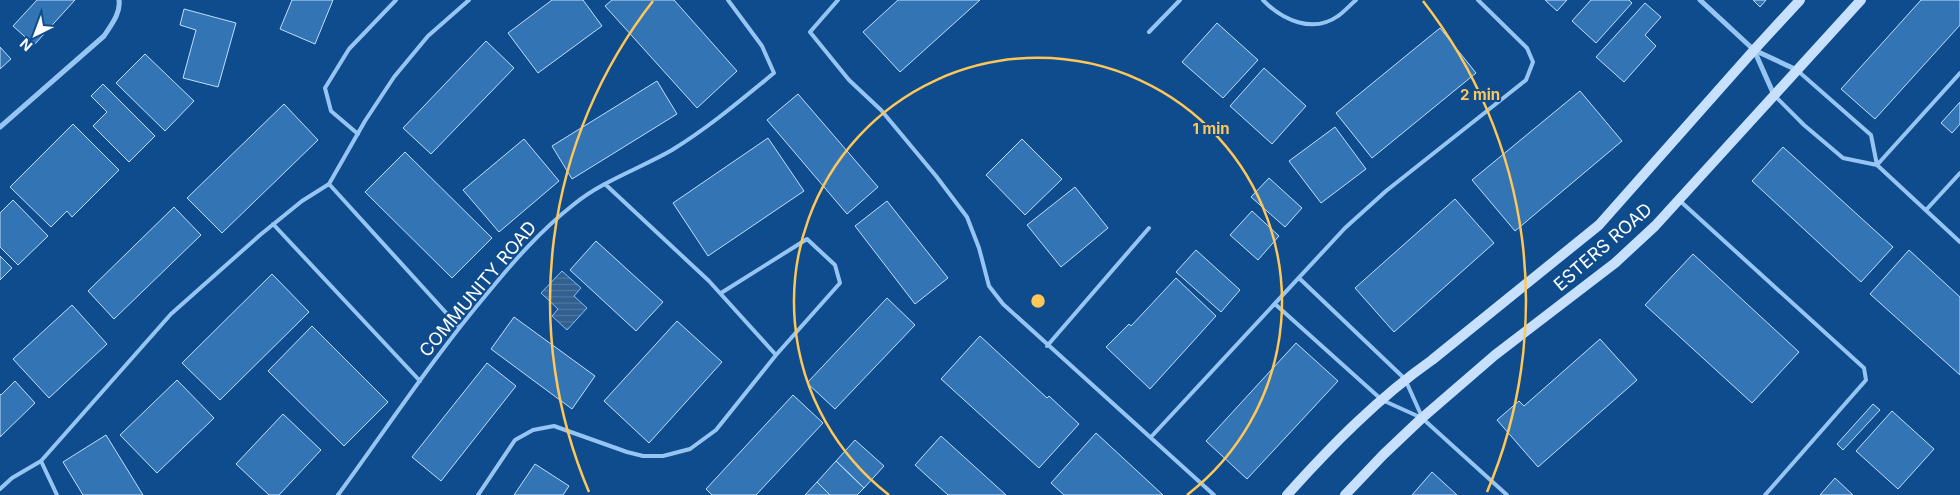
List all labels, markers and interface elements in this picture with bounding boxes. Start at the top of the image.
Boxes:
north arrow [10,10,60,60]
text: N [16,35,36,55]
text: 2 min [1460,85,1500,104]
text: 1 min [1192,119,1230,138]
street label: ESTERS ROAD [1549,198,1656,295]
street label: COMMUNITY ROAD [415,217,540,361]
centre of rings [1029,292,1047,310]

